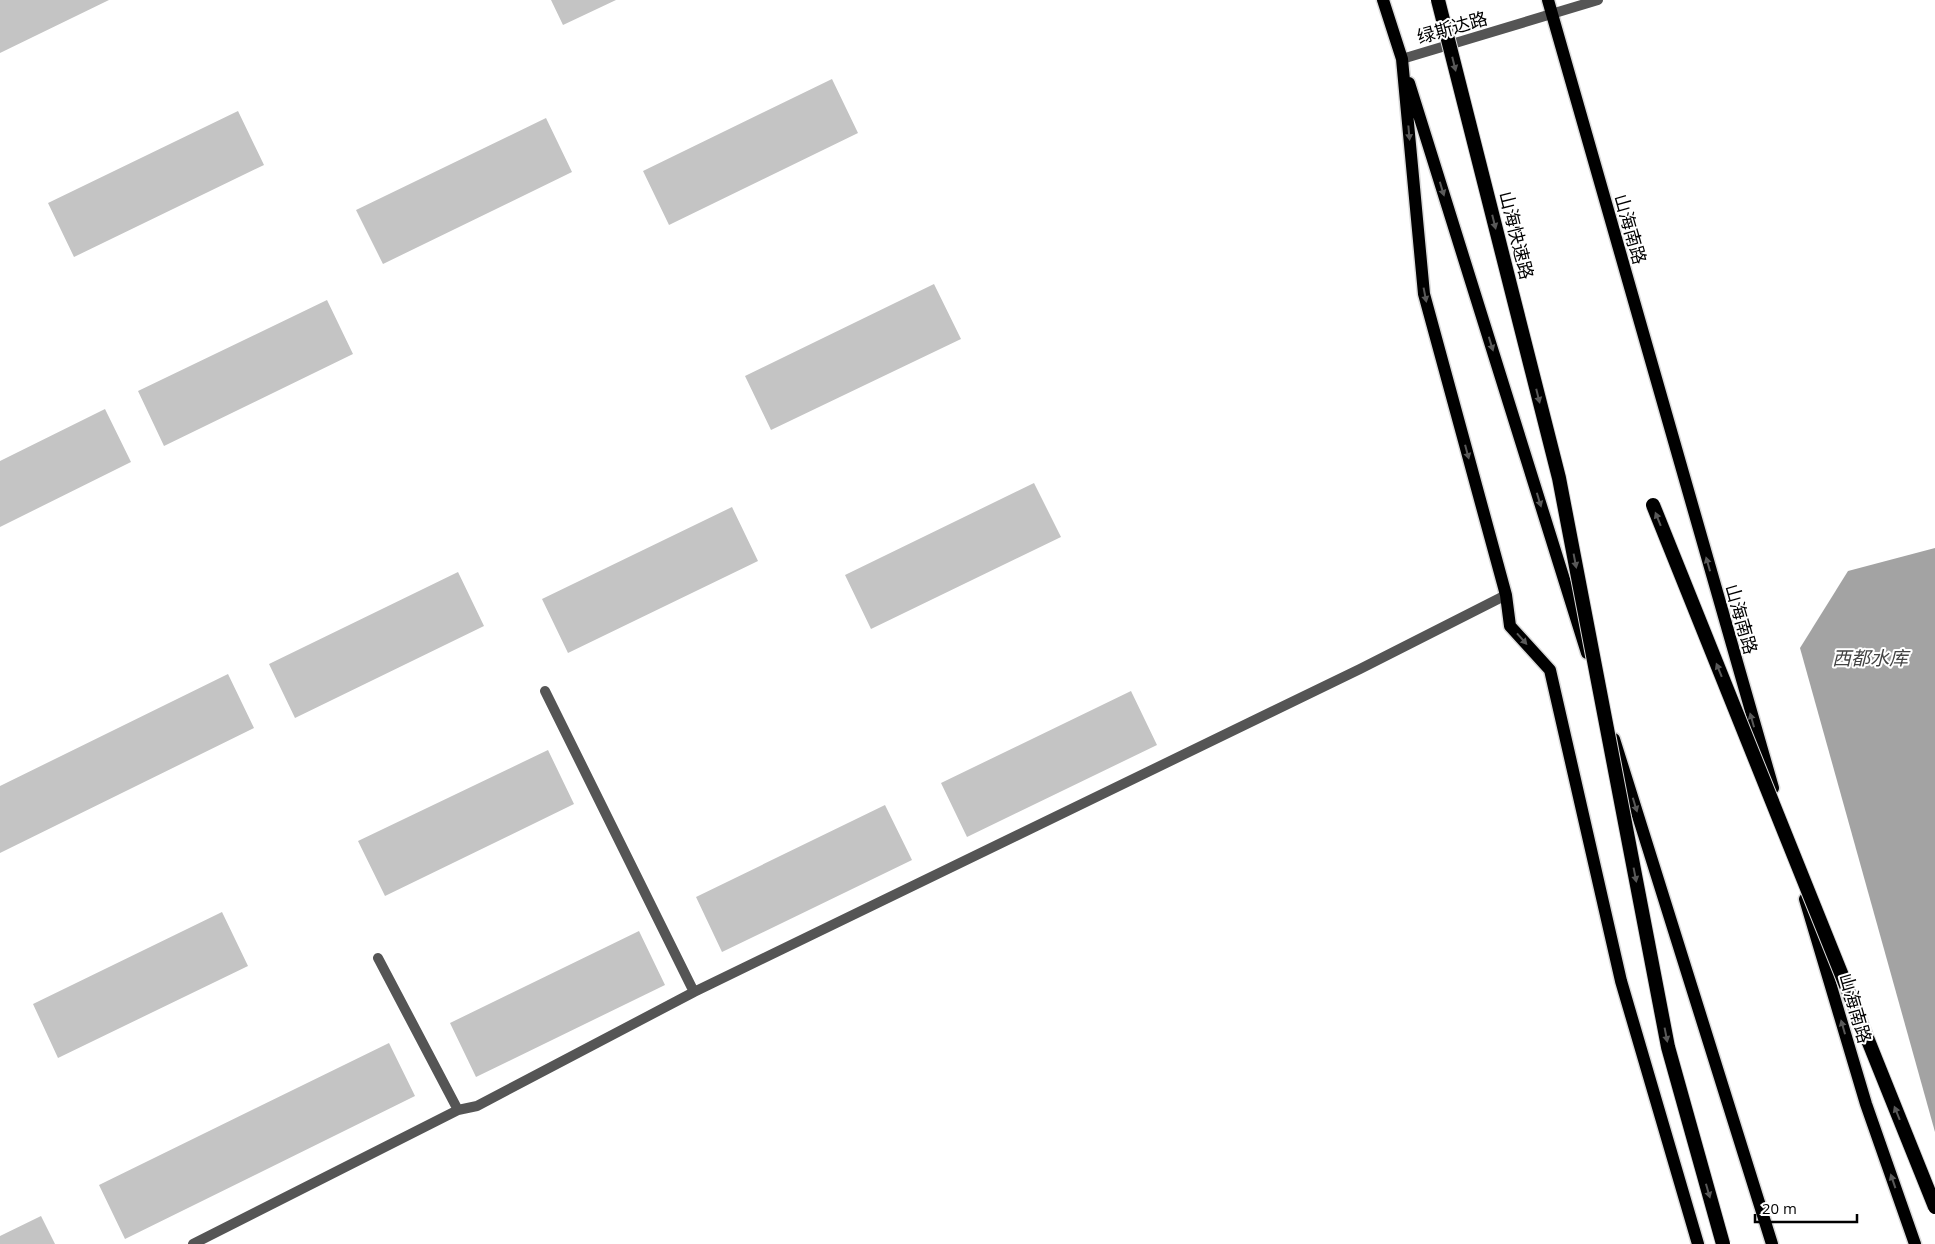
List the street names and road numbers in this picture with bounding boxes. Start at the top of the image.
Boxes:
street label: 绿斯达路 [1414,6,1490,48]
street label: 山海快速路 [1494,188,1540,282]
street label: 山海南路 [1610,191,1652,267]
street label: 山海南路 [1721,581,1763,657]
street label: 山海南路 [1835,970,1877,1046]

